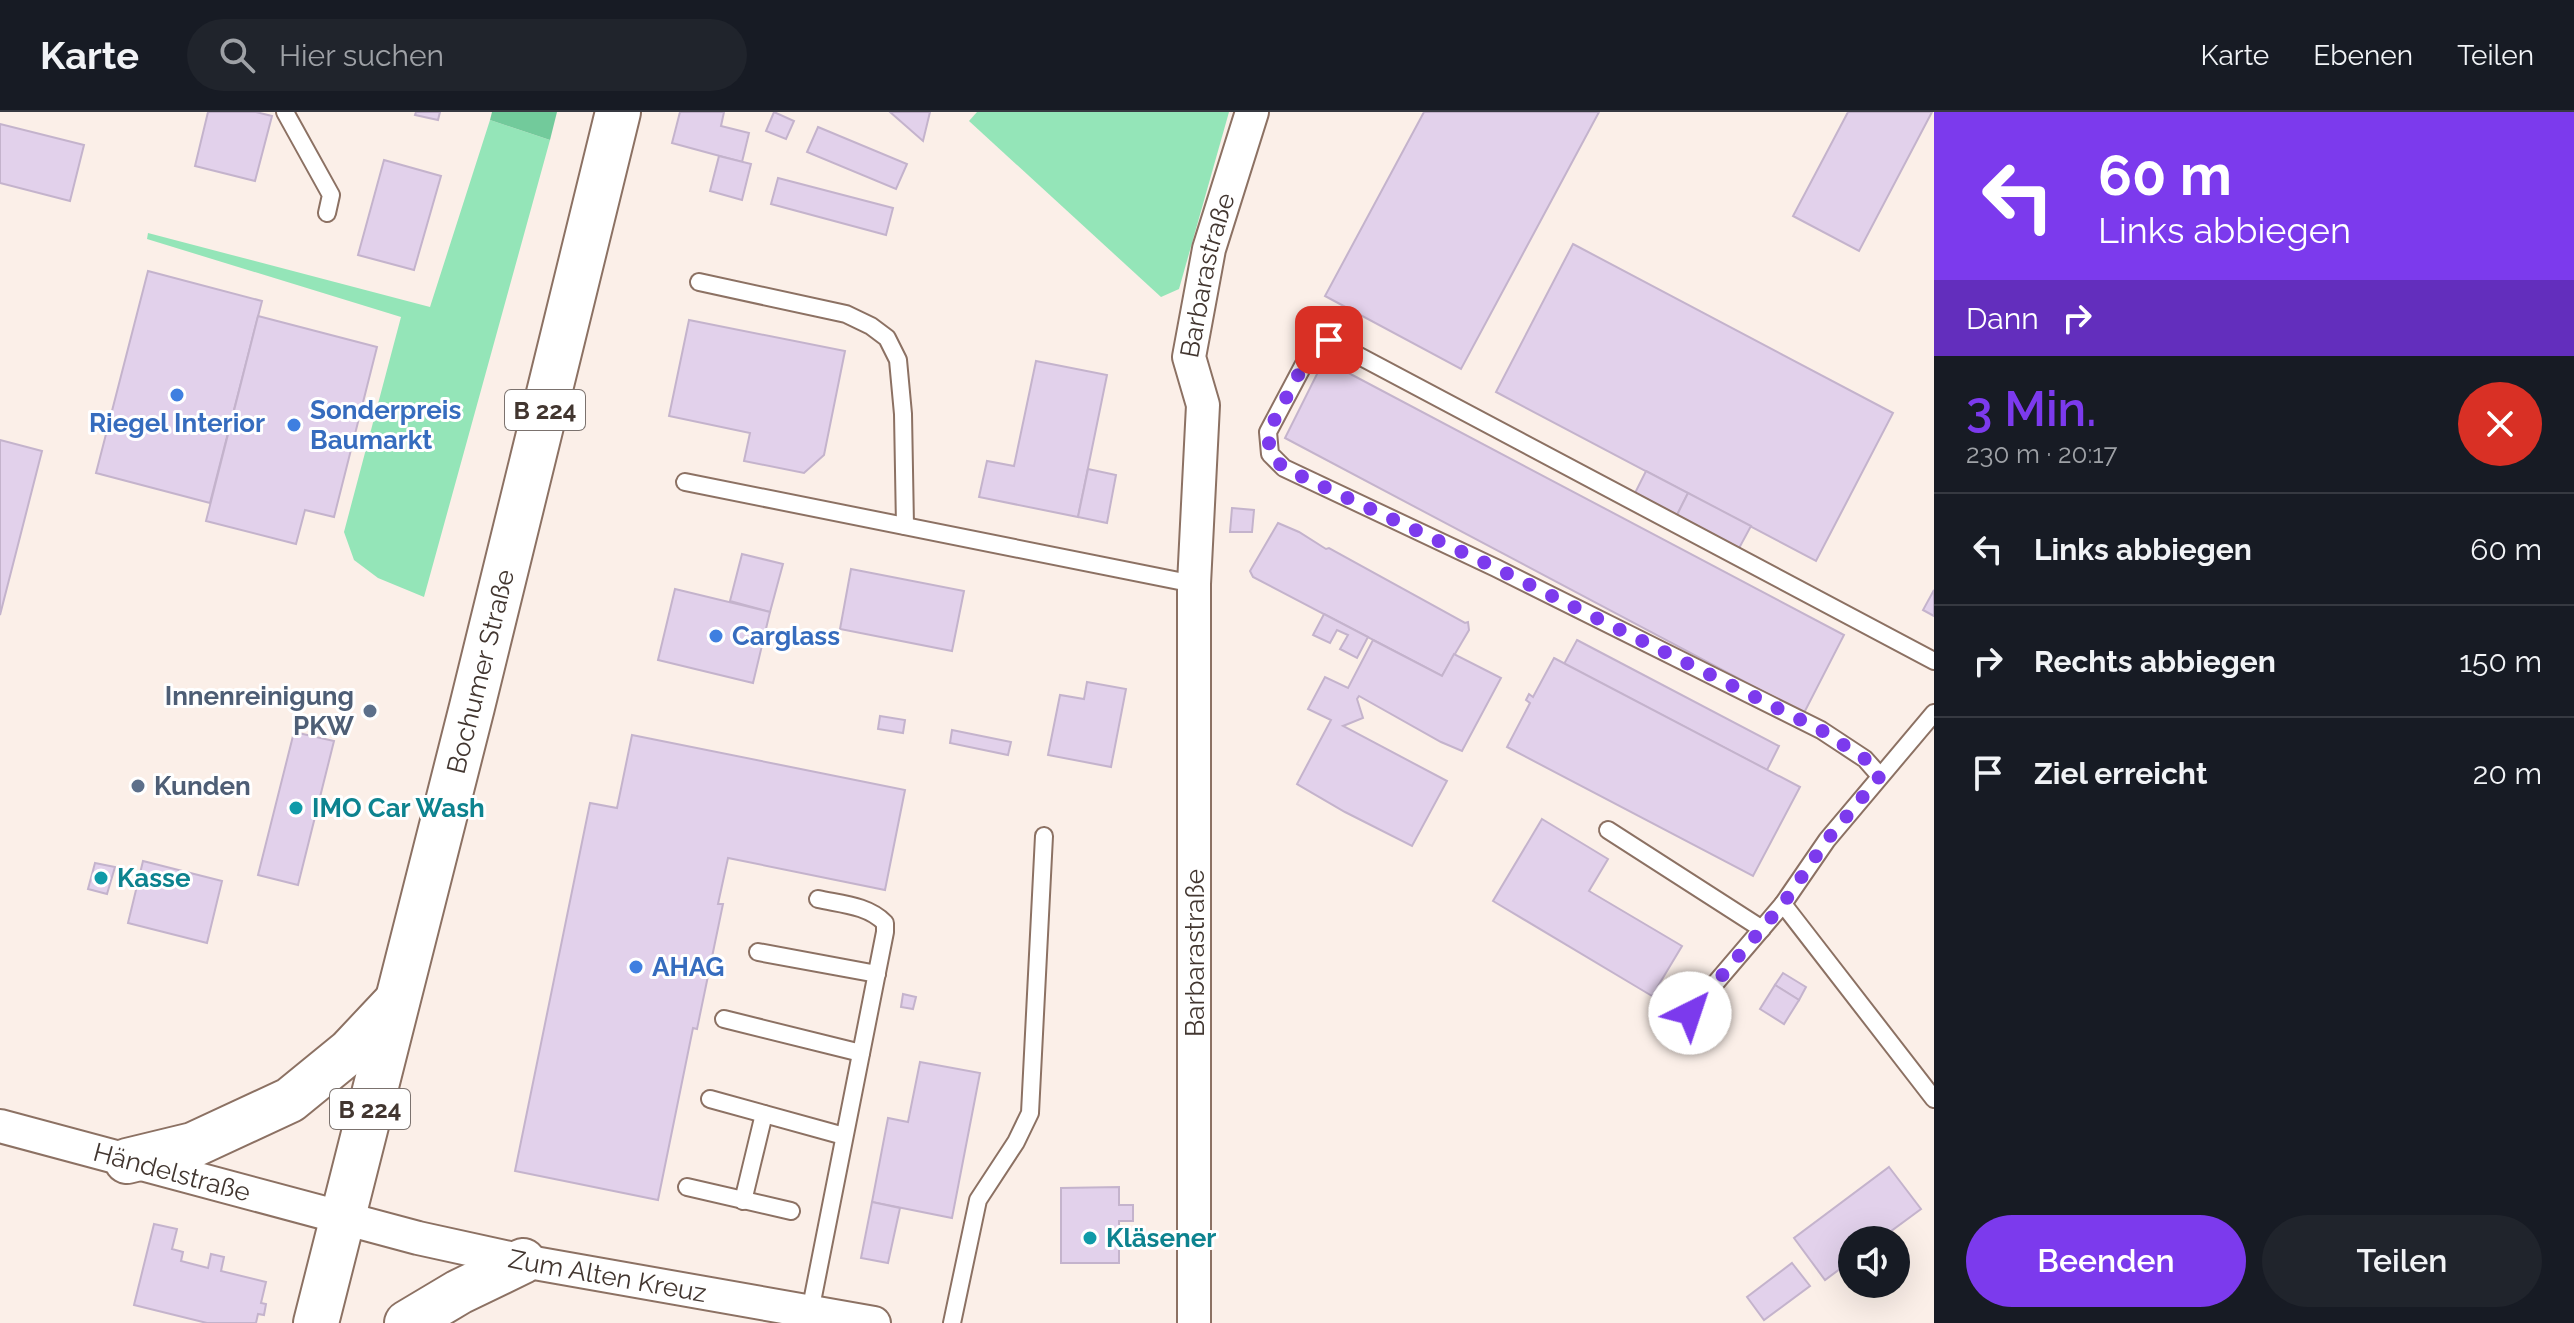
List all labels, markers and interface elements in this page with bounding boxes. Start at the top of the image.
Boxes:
search box [187,19,747,91]
text: Karte [40,33,139,78]
icon: search [215,33,259,77]
text: Hier suchen [279,38,444,73]
text: Karte [2201,39,2269,72]
text: Ebenen [2313,39,2413,72]
text: Teilen [2457,39,2534,72]
text: 60 m [2098,142,2232,208]
icon: left [1966,144,2070,248]
street label: Barbarastraße [1174,189,1241,360]
text: Links abbiegen [2098,209,2351,251]
icon: right [2055,296,2099,340]
text: Dann [1966,301,2039,336]
pin [1295,306,1363,374]
icon: arrive [1307,318,1351,362]
text: 3 Min. [1966,381,2096,437]
button: close [2458,382,2542,466]
marker: Riegel Interior [168,386,186,404]
road number: B 224 [505,390,585,430]
place label: Sonderpreis Baumarkt [310,395,461,455]
place label: Riegel Interior [89,408,265,438]
marker: Sonderpreis Baumarkt [285,416,303,434]
text: 230 m · 20:17 [1966,439,2117,469]
icon: left [1966,527,2010,571]
text: Links abbiegen [2034,532,2252,567]
text: 60 m [2470,532,2542,567]
street label: Bochumer Straße [441,566,520,777]
place label: Carglass [732,621,840,651]
marker: Carglass [707,627,725,645]
icon: right [1966,639,2010,683]
text: Rechts abbiegen [2034,644,2276,679]
text: 150 m [2459,644,2542,679]
place label: Innenreinigung PKW [165,681,355,741]
marker: Innenreinigung PKW [361,702,379,720]
icon: arrive [1966,751,2010,795]
text: Ziel erreicht [2034,756,2207,791]
text: 20 m [2473,756,2542,791]
place label: Kunden [154,771,251,801]
marker: Kunden [129,777,147,795]
place label: IMO Car Wash [312,793,485,823]
marker: IMO Car Wash [287,799,305,817]
place label: Kasse [117,863,191,893]
marker: Kasse [92,869,110,887]
street label: Barbarastraße [1180,869,1210,1037]
place label: AHAG [652,952,724,982]
marker: AHAG [627,958,645,976]
position arrow [1648,971,1732,1055]
road number: B 224 [330,1089,410,1129]
street label: Händelstraße [90,1137,254,1207]
button: Beenden [1966,1215,2246,1307]
button: Teilen [2262,1215,2542,1307]
place label: Kläsener [1106,1223,1216,1253]
map controls [1838,1226,1910,1298]
button: sound [1838,1226,1910,1298]
marker: Kläsener [1081,1229,1099,1247]
street label: Zum Alten Kreuz [506,1243,709,1308]

